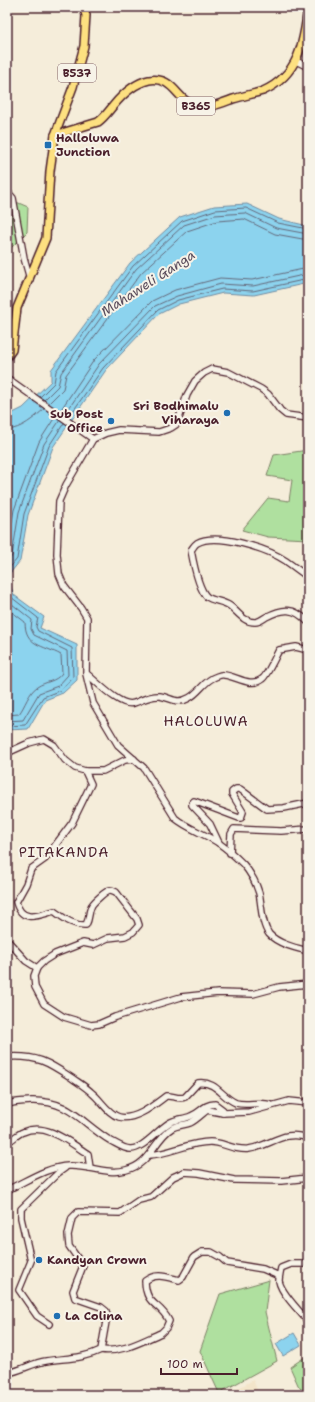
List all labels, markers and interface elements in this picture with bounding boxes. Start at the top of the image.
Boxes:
road number: B537 [58,64,96,82]
road number: B365 [177,97,215,115]
place label: Halloluwa Junction [56,130,120,160]
marker: Halloluwa Junction [43,140,53,150]
water label: Mahaweli Ganga [98,246,198,320]
place label: Sri Bodhimalu Viharaya [133,398,220,428]
place label: Sub Post Office [50,406,103,436]
marker: Sri Bodhimalu Viharaya [222,408,232,418]
marker: Sub Post Office [106,416,116,426]
district label: HALOLUWA [163,712,249,730]
district label: PITAKANDA [19,843,109,861]
place label: Kandyan Crown [47,1252,147,1268]
marker: Kandyan Crown [34,1255,44,1265]
place label: La Colina [65,1308,123,1324]
marker: La Colina [52,1311,62,1321]
scale bar [161,1350,237,1376]
text: 100 m [167,1356,203,1372]

